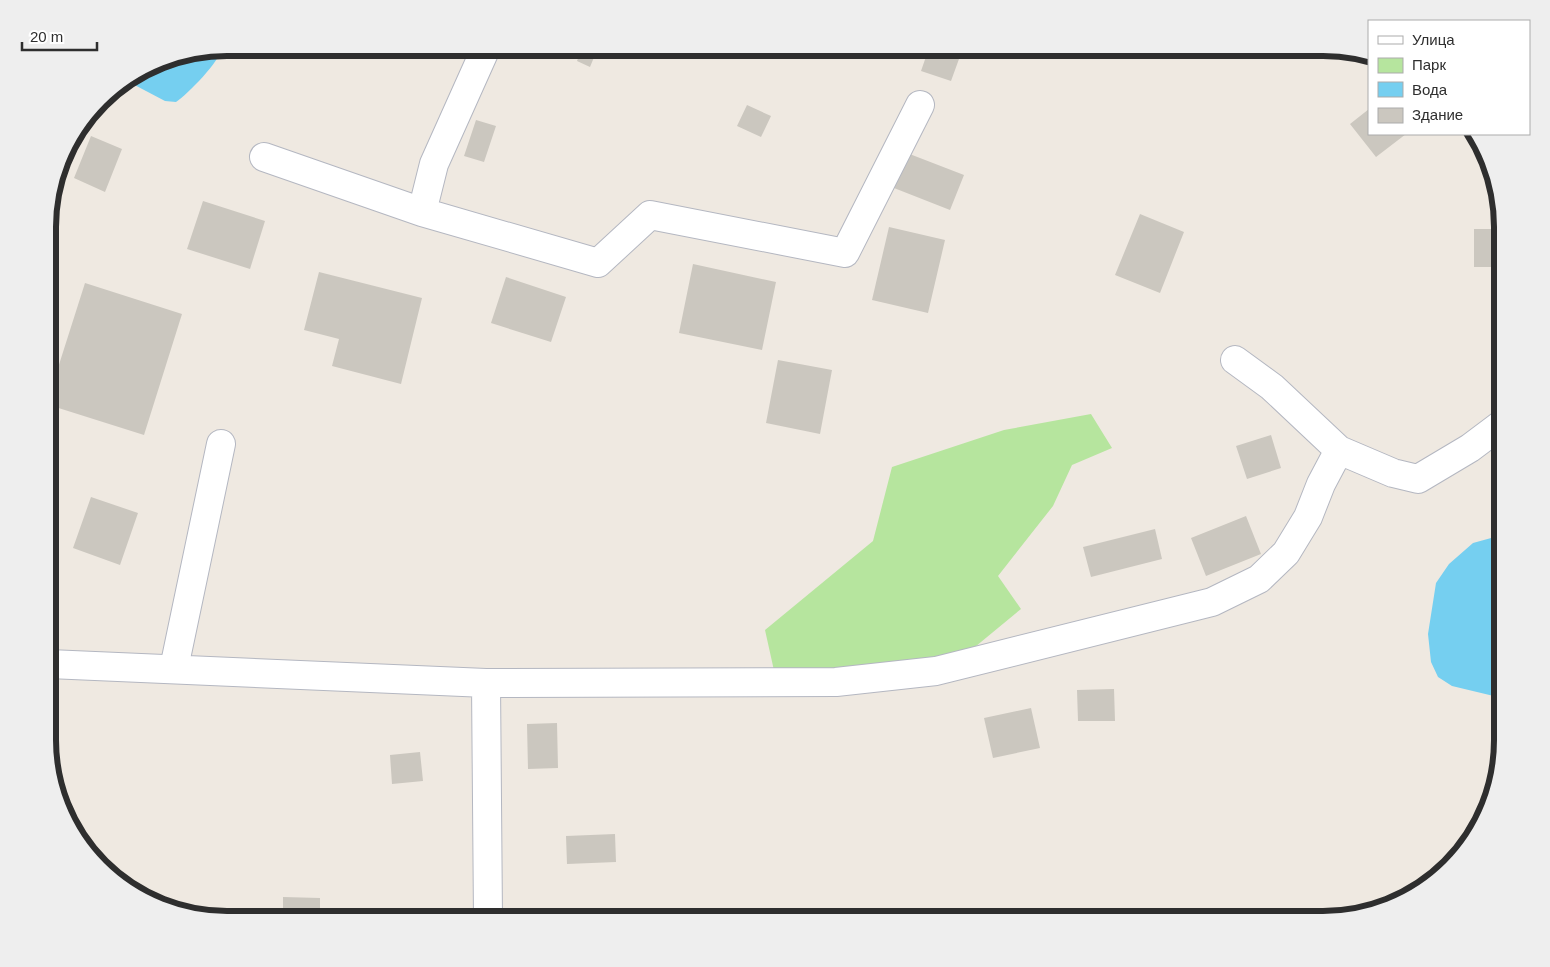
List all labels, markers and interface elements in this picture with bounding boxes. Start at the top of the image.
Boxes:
scale bar [22,20,98,52]
legend [1368,20,1530,135]
text: 20 m [30,28,63,45]
text: Улица [1412,31,1455,48]
text: Парк [1412,56,1446,73]
text: Вода [1412,81,1448,98]
text: Здание [1412,106,1463,123]

